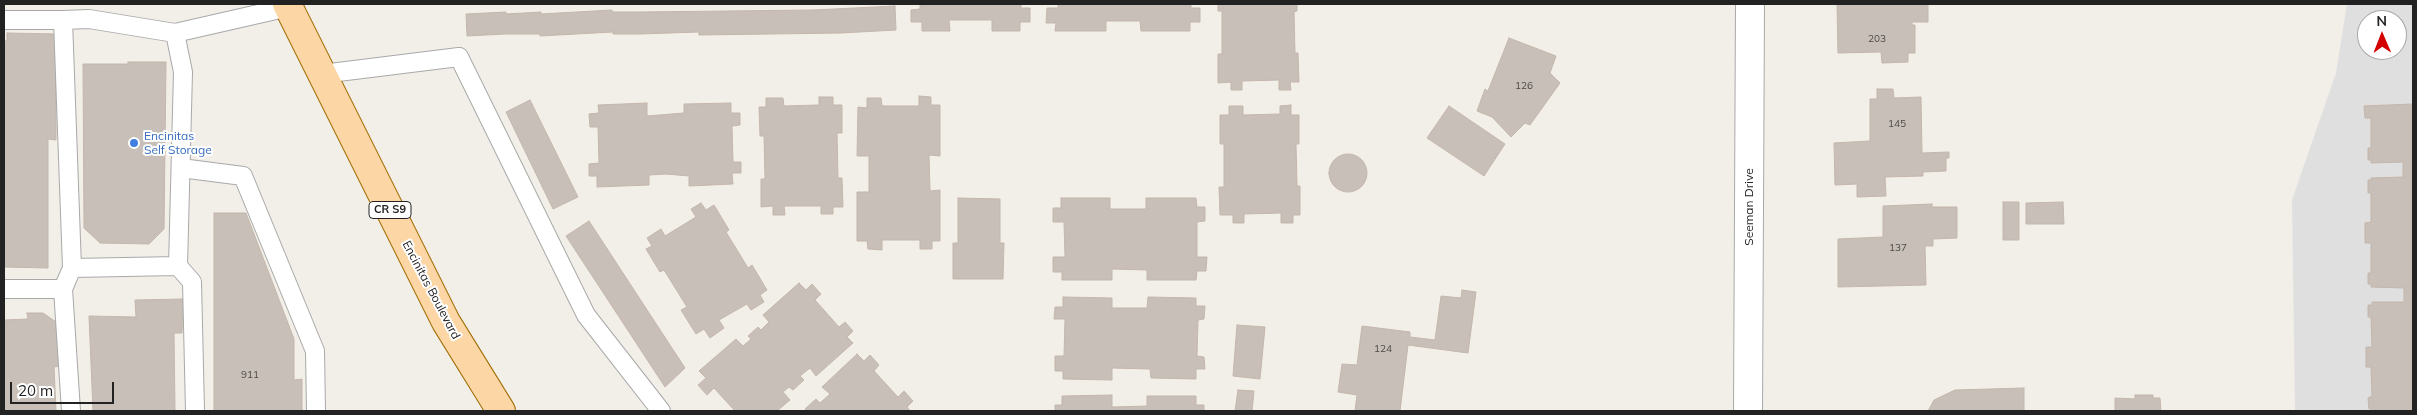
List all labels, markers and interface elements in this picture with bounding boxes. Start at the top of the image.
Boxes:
north arrow [2357,10,2407,60]
text: N [2376,12,2387,30]
house number: 203 [1868,33,1886,45]
house number: 126 [1515,80,1533,92]
house number: 145 [1888,118,1906,130]
place label: Encinitas Self Storage [144,129,212,157]
marker: Encinitas Self Storage [128,137,140,149]
street label: Seeman Drive [1742,168,1756,246]
road number: CR S9 [369,202,411,218]
street label: Encinitas Boulevard [399,238,463,342]
house number: 137 [1889,242,1907,254]
house number: 124 [1374,343,1392,355]
house number: 911 [241,369,259,381]
scale bar [12,372,116,404]
text: 20 m [18,381,53,400]

